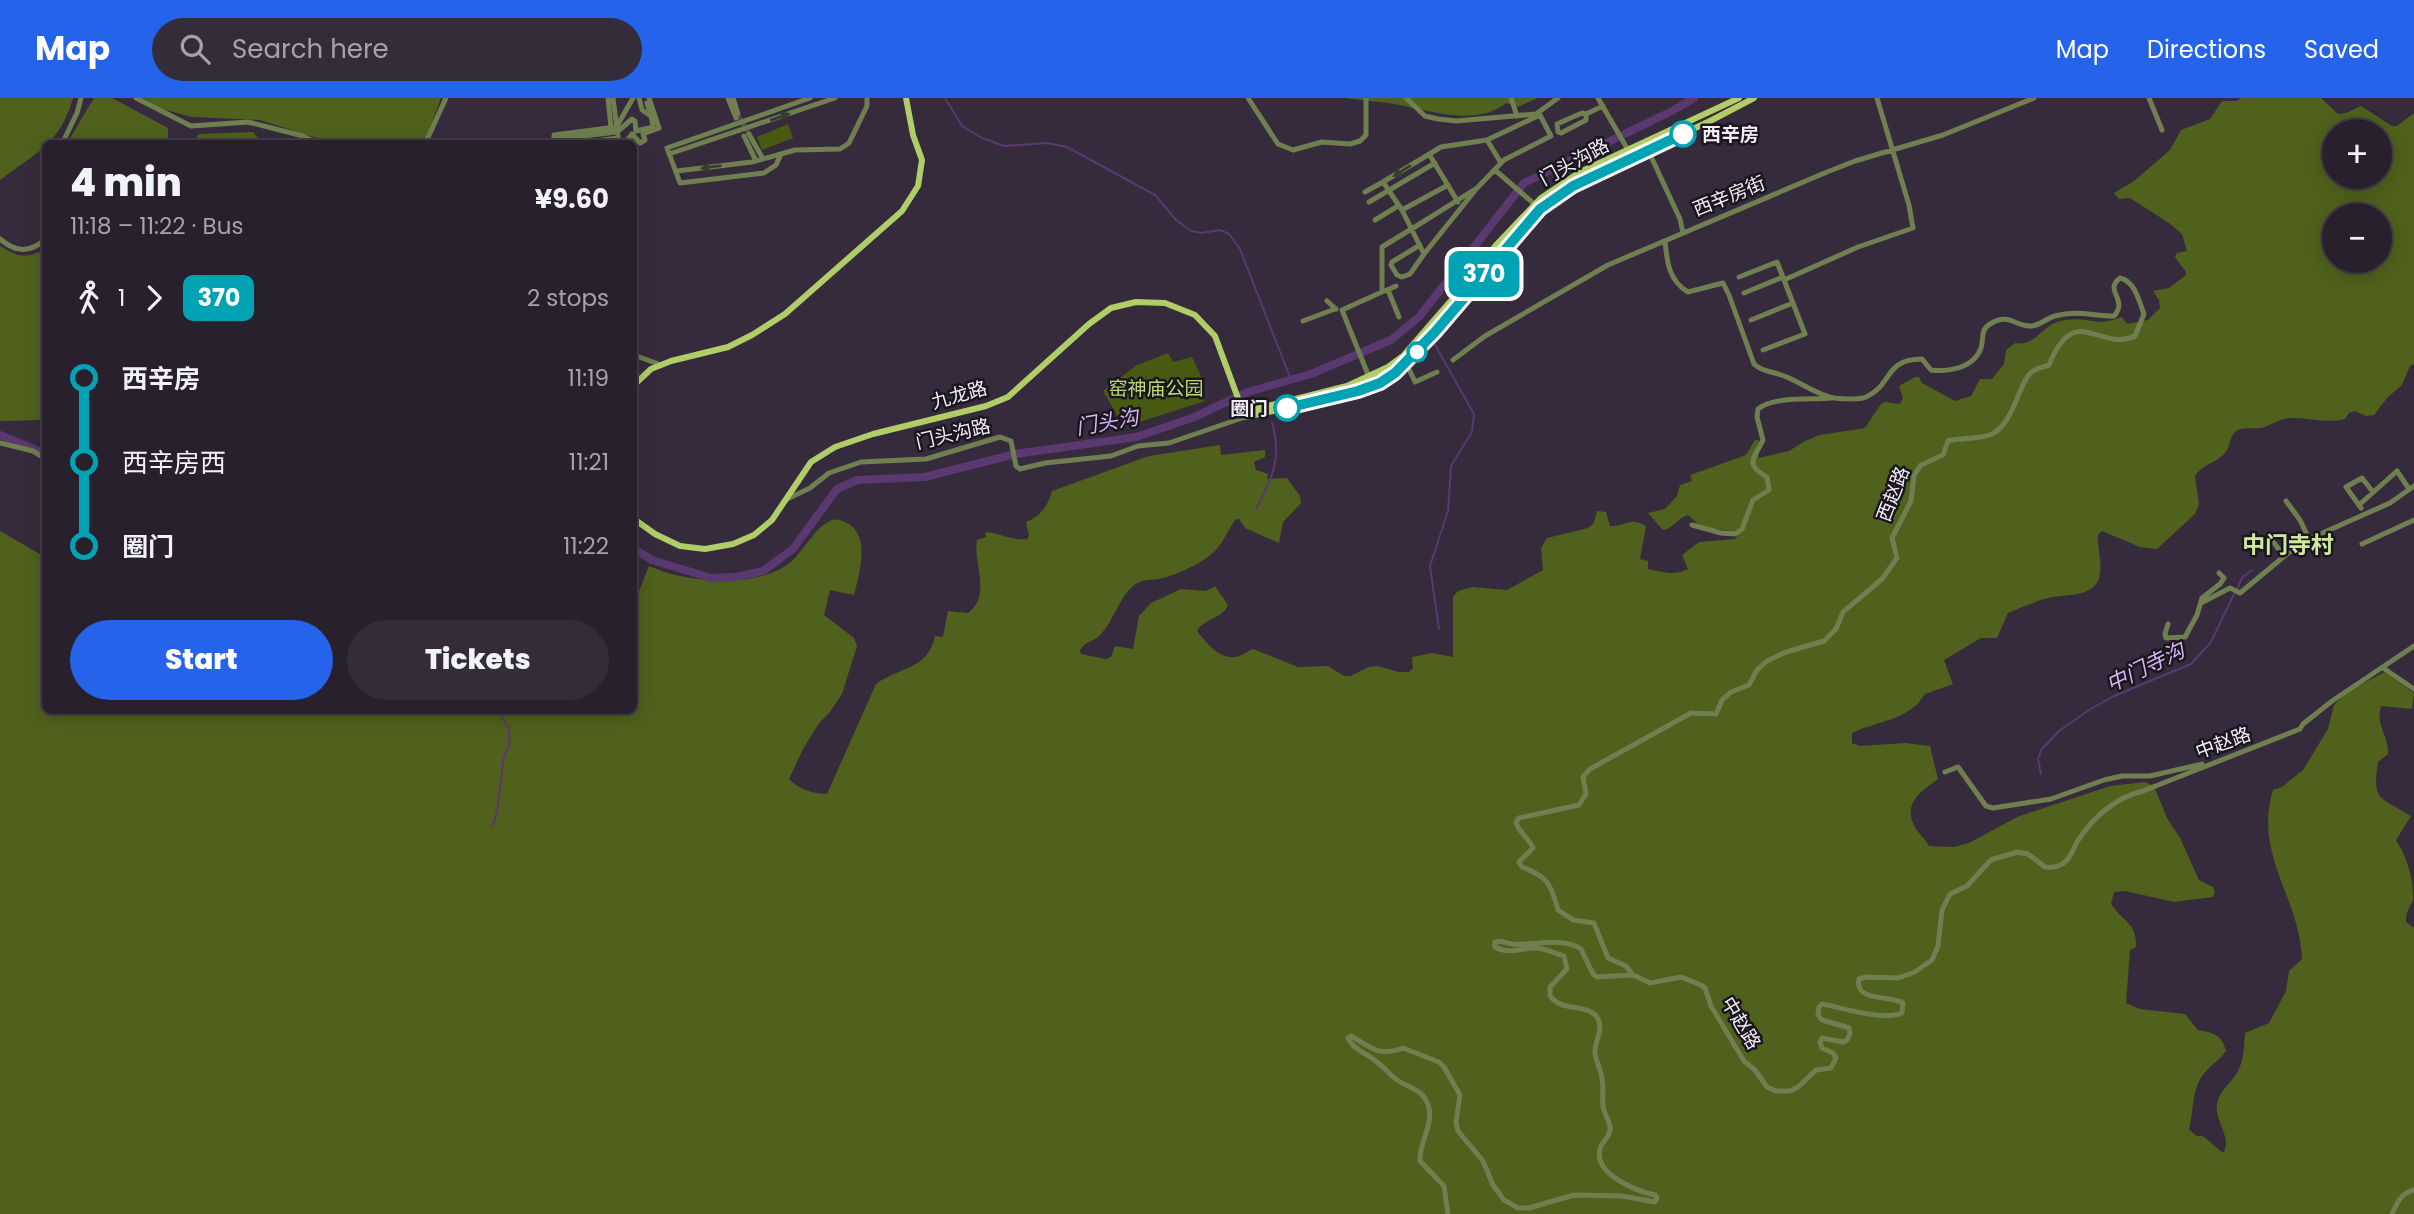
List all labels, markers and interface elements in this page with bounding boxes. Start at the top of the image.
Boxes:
search box [152,18,642,81]
text: Map [35,25,110,72]
icon: search [176,30,214,68]
text: Search here [232,31,389,67]
text: Map [2056,33,2109,66]
text: Directions [2147,33,2266,66]
text: Saved [2304,33,2379,66]
one-way arrow [770,111,791,122]
map controls [2322,119,2392,273]
button: + [2322,119,2392,189]
marker: 西辛房 [1670,121,1696,147]
place label: 西辛房 [1702,121,1759,148]
street label: 门头沟路 [1534,132,1614,192]
text: 4 min [70,156,182,209]
one-way arrow [699,161,721,172]
one-way arrow [1392,164,1411,177]
street label: 西辛房街 [1689,169,1769,223]
text: ¥9.60 [535,181,609,217]
button: − [2322,203,2392,273]
text: 11:18 – 11:22 · Bus [70,210,243,242]
line badge: 370 [1444,251,1524,297]
text: 370 [1462,257,1506,290]
icon: walk [70,279,108,317]
icon: forward [135,279,173,317]
text: 370 [197,281,240,314]
text: 1 [118,282,125,314]
text: 2 stops [527,282,609,314]
unlabelled marker [1407,342,1427,362]
text: 西辛房 [122,361,200,397]
text: 11:19 [568,362,609,394]
street label: 九龙路 [928,374,990,416]
park label: 窑神庙公园 [1108,375,1204,402]
place label: 圈门 [1230,395,1268,422]
marker: 圈门 [1274,395,1300,421]
water label: 门头沟 [1073,402,1143,442]
street label: 门头沟路 [913,412,993,456]
text: 西辛房西 [122,445,226,481]
text: 11:21 [569,446,609,478]
street label: 西赵路 [1870,463,1916,525]
text: 圈门 [122,529,174,565]
district label: 中门寺村 [2242,529,2334,561]
text: 11:22 [563,530,609,562]
button: Start [70,620,333,700]
button: Tickets [347,620,609,700]
water label: 中门寺沟 [2101,635,2191,698]
street label: 中赵路 [2192,721,2254,765]
street label: 中赵路 [1715,992,1767,1054]

